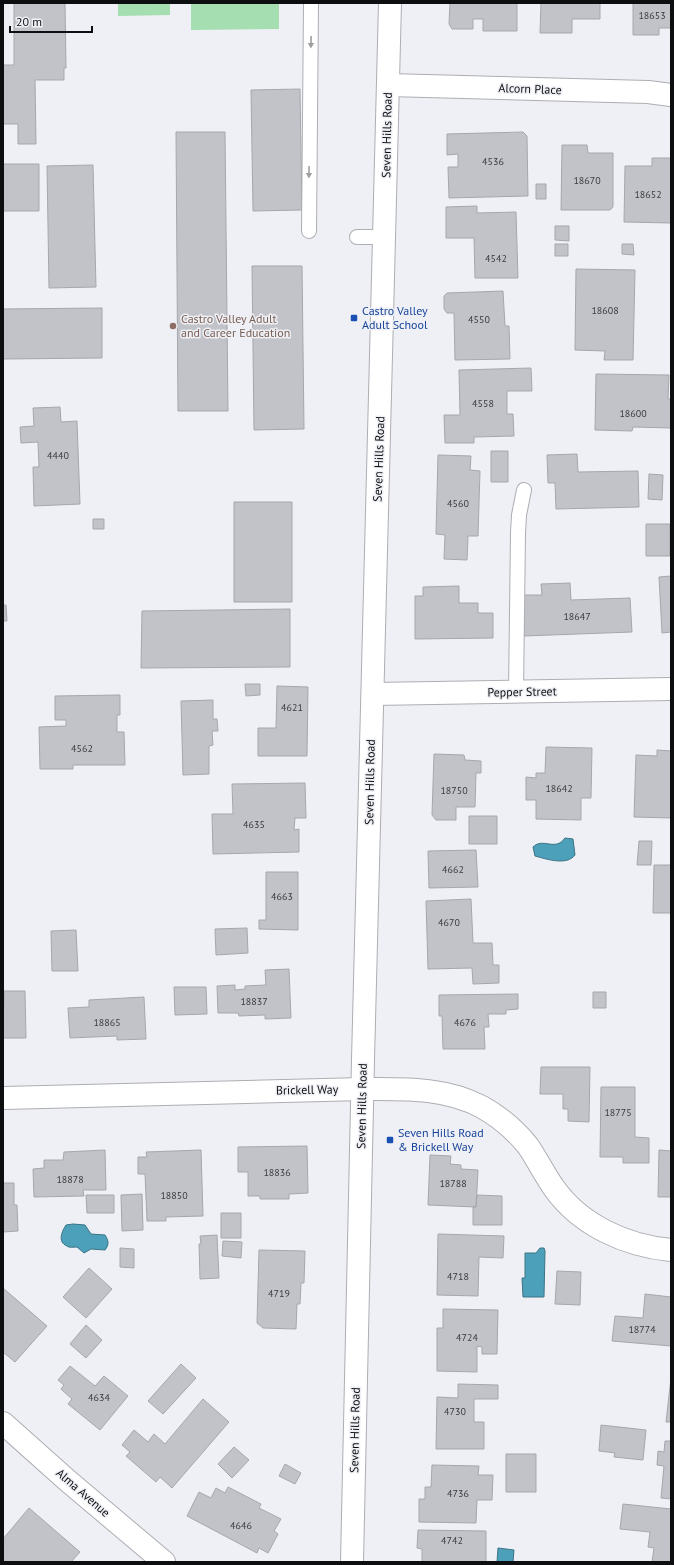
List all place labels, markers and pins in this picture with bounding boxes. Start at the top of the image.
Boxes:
place label: Castro Valley Adult School [362,303,428,332]
place label: Castro Valley Adult and Career Education [181,311,290,340]
marker: Castro Valley Adult School [349,313,359,323]
marker: Castro Valley Adult and Career Education [168,321,178,331]
place label: Seven Hills Road & Brickell Way [398,1125,484,1154]
marker: Seven Hills Road & Brickell Way [385,1135,395,1145]

